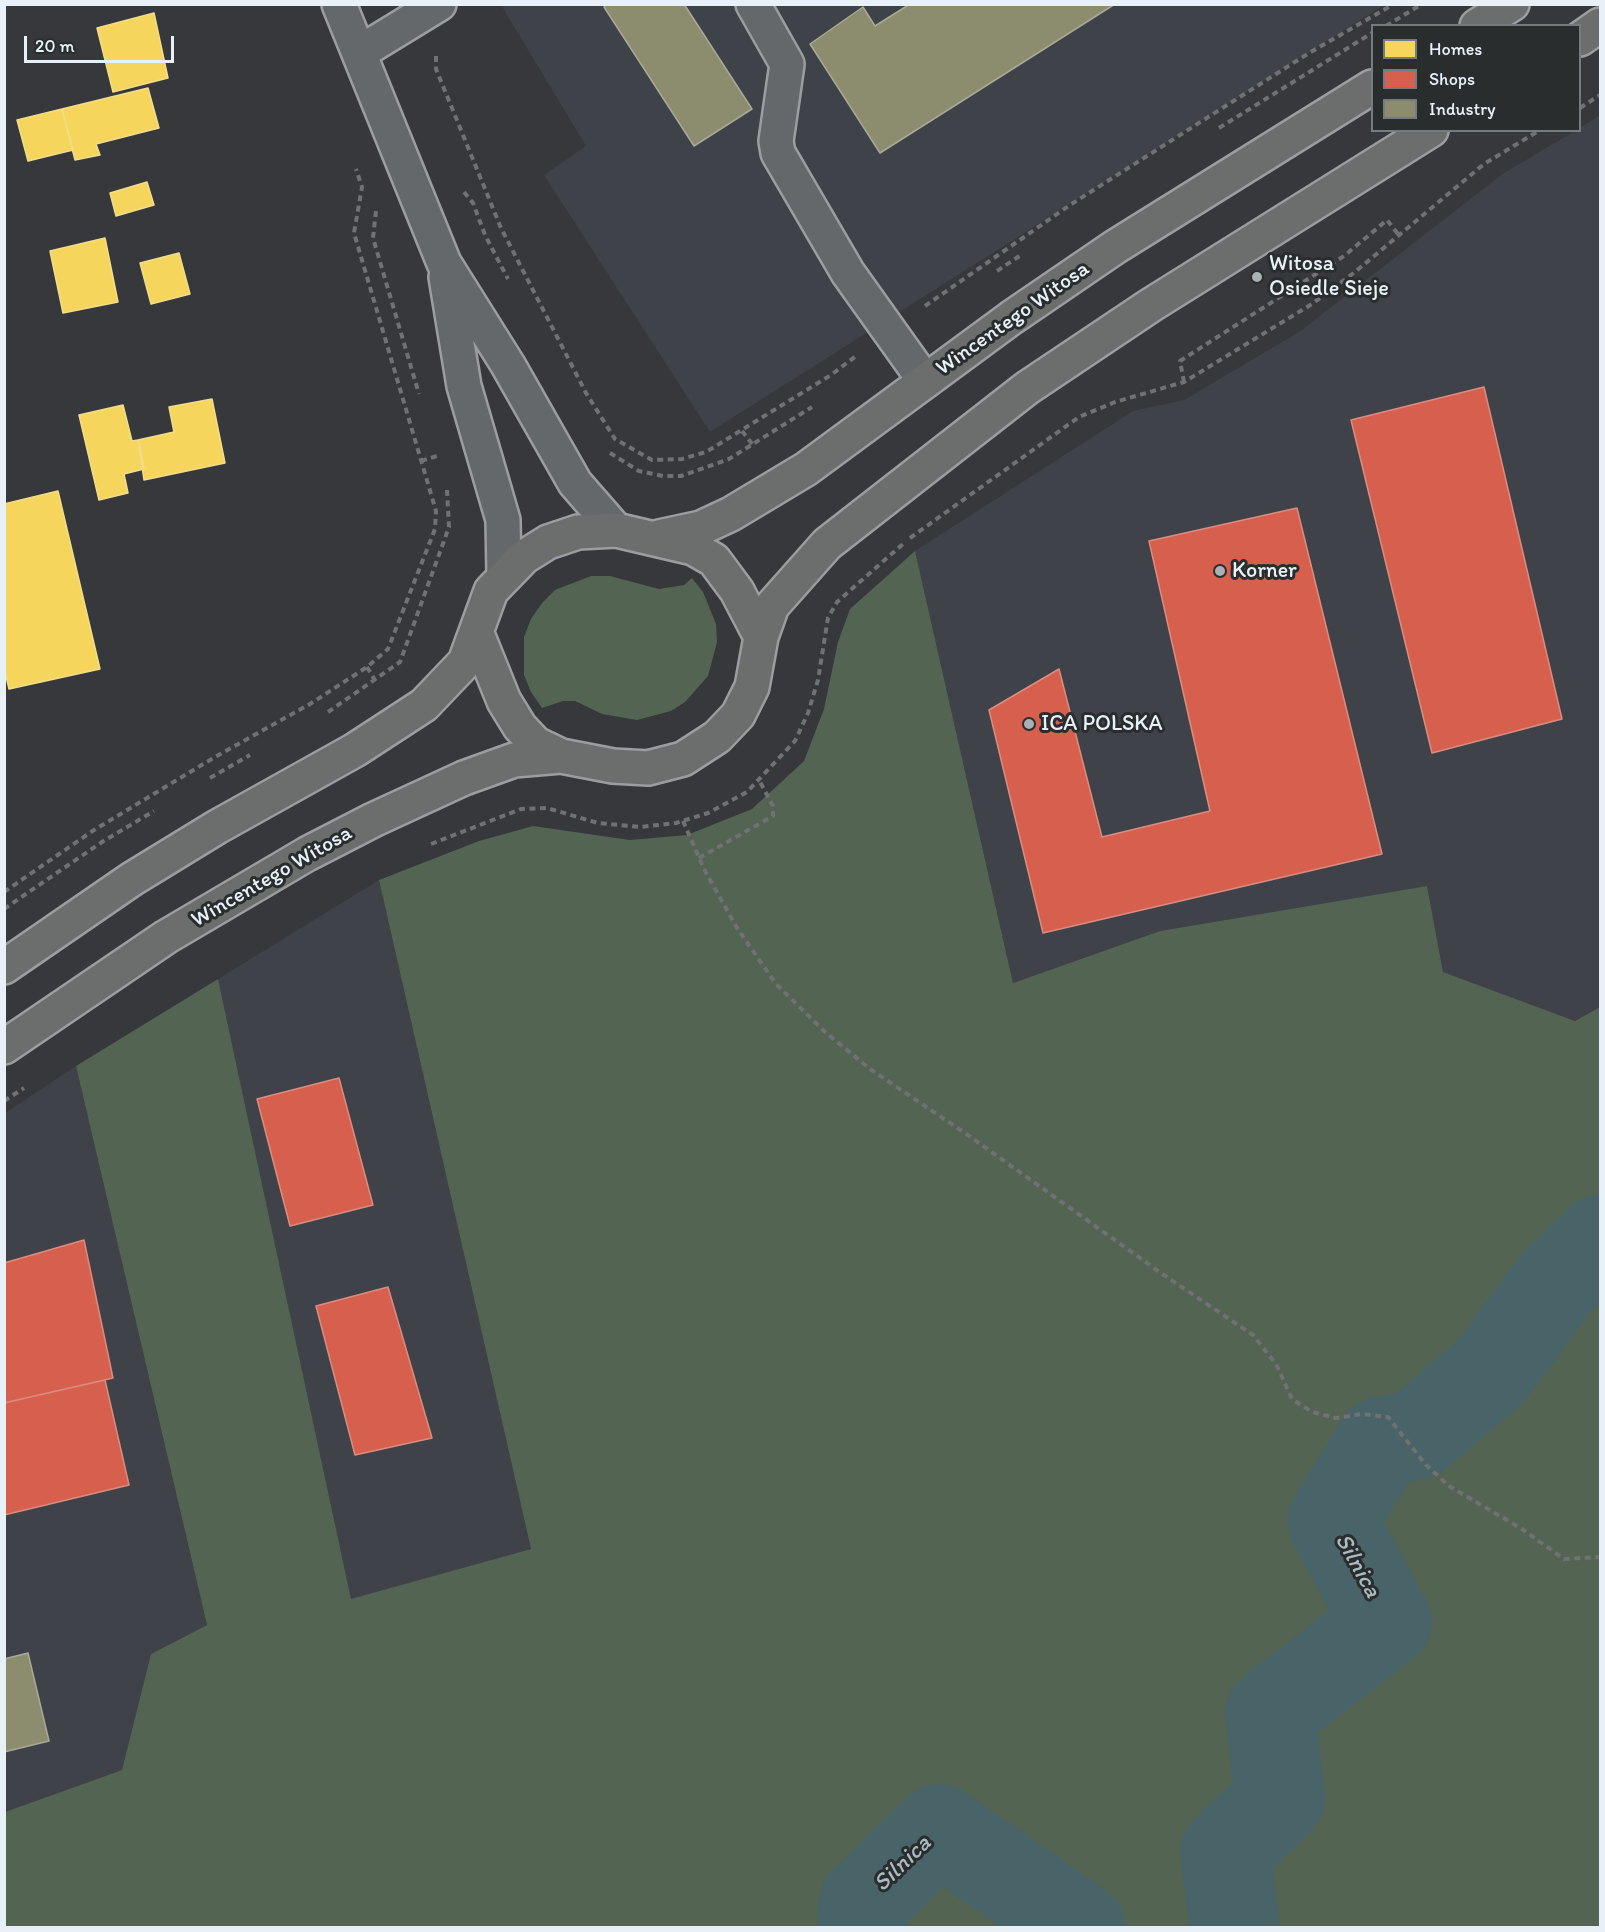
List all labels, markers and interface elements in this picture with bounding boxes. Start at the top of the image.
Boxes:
scale bar [27,24,177,62]
legend [1371,24,1581,132]
text: 20 m [35,35,75,57]
text: Homes [1429,38,1482,60]
text: Shops [1429,68,1475,90]
text: Industry [1429,98,1496,120]
place label: Witosa Osiedle Sieje [1269,251,1389,302]
street label: Wincentego Witosa [931,256,1095,382]
marker: Witosa Osiedle Sieje [1250,270,1264,284]
place label: Korner [1232,558,1297,584]
marker: Korner [1213,564,1227,578]
place label: ICA POLSKA [1041,711,1163,737]
marker: ICA POLSKA [1022,717,1036,731]
street label: Wincentego Witosa [187,820,357,934]
water label: Silnica [1328,1529,1386,1603]
water label: Silnica [868,1830,938,1898]

